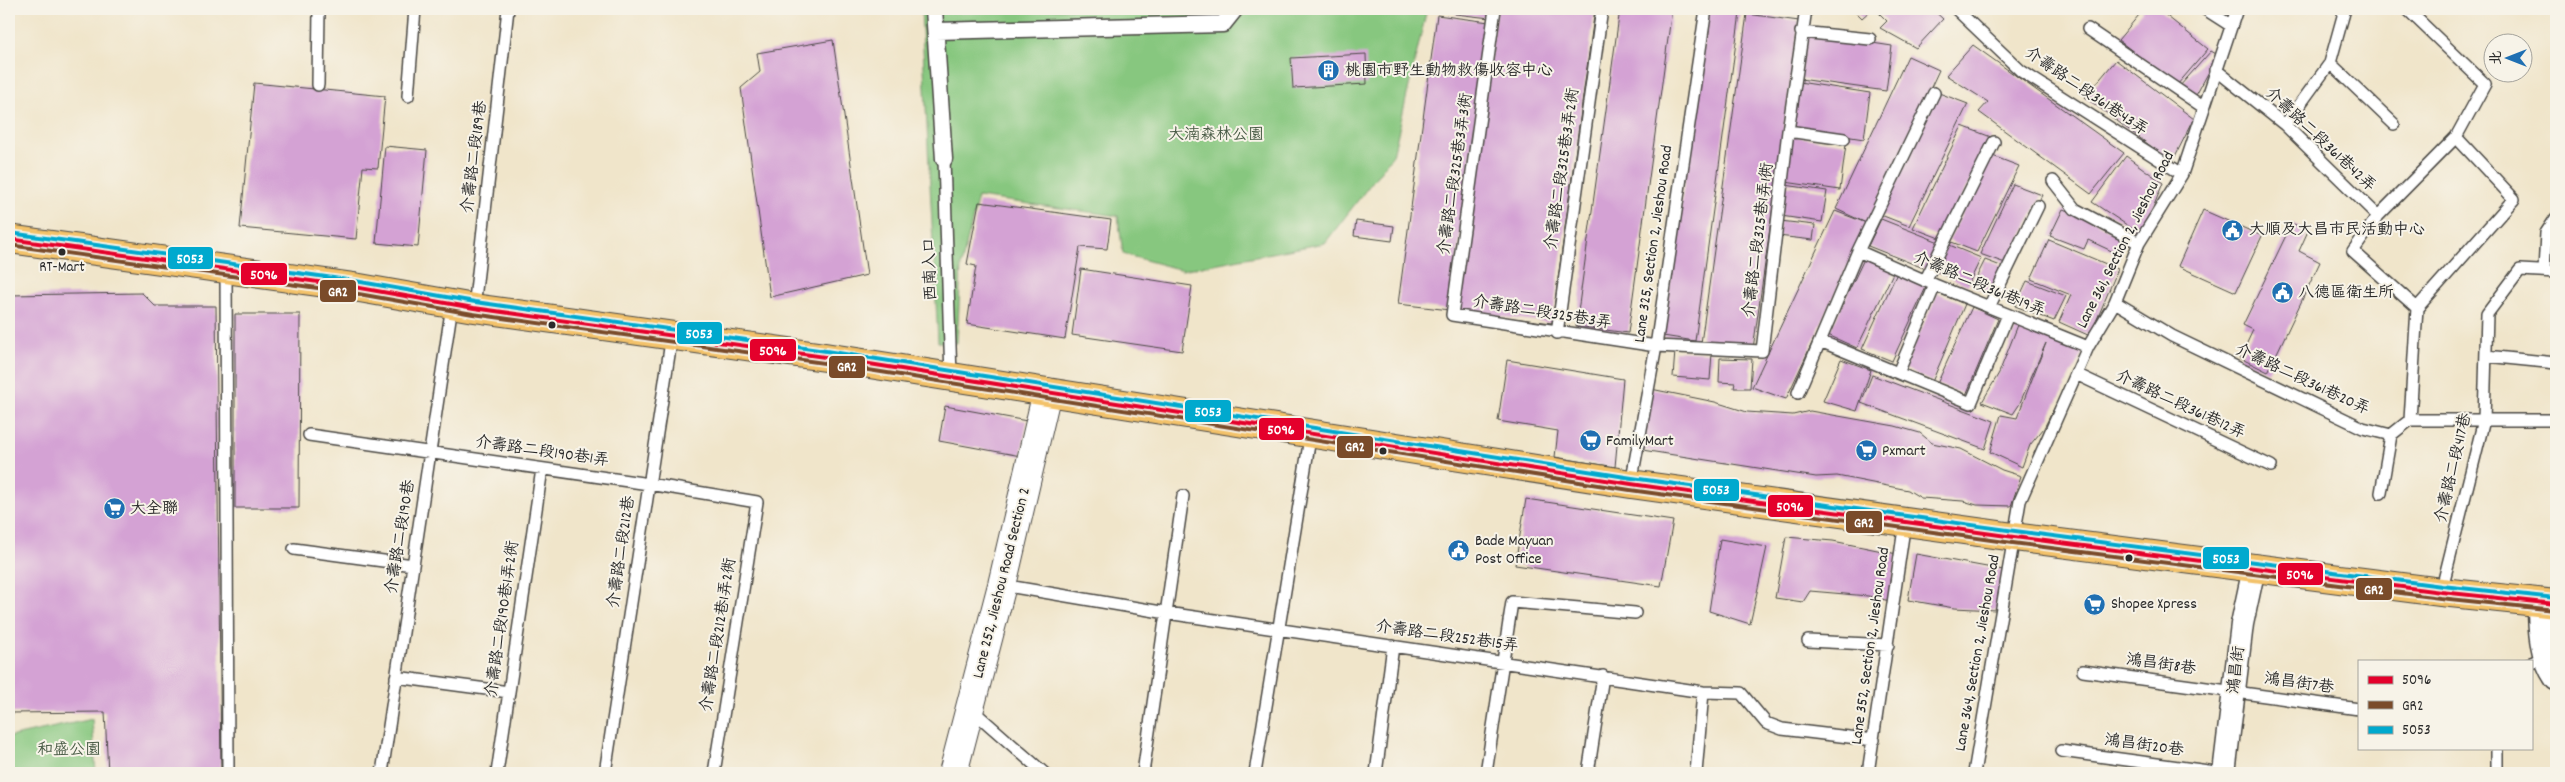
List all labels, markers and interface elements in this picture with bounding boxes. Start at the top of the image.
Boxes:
north arrow [2482,32,2532,82]
street label: 介壽路二段361巷43弄 [2020,42,2152,142]
text: 北 [2487,51,2507,65]
building icon: 桃園市野生動物救傷收容中心 [1317,59,1341,83]
place label: 桃園市野生動物救傷收容中心 [1345,60,1553,83]
street label: 介壽路二段361巷42弄 [2259,82,2381,198]
street label: 介壽路二段325巷3弄2衖 [1540,86,1586,252]
street label: 介壽路二段325巷3弄3衖 [1433,91,1479,257]
street label: 介壽路二段189巷 [457,99,493,215]
park label: 大湳森林公園 [1168,124,1264,147]
street label: Lane 325, Section 2, Jieshou Road [1629,144,1679,344]
street label: Lane 361, Section 2, Jieshou Road [2071,147,2181,333]
street label: 介壽路二段325巷1弄1衖 [1738,161,1780,319]
public building icon: 大順及大昌市民活動中心 [2221,218,2245,242]
place label: 大順及大昌市民活動中心 [2249,219,2425,242]
street label: 西南入口 [918,237,944,301]
line badge: 5053 [167,246,214,270]
marker: RT-Mart [57,247,67,257]
street label: 介壽路二段361巷19弄 [1909,247,2049,323]
text: 5053 [177,250,203,270]
place label: RT-Mart [39,257,85,279]
line badge: 5096 [240,262,288,286]
text: 5096 [250,266,278,286]
line badge: GR2 [319,279,357,303]
public building icon: 八德區衛生所 [2270,281,2294,305]
place label: 八德區衛生所 [2298,282,2394,305]
text: GR2 [328,283,348,303]
street label: 介壽路二段325巷3弄 [1471,291,1613,335]
unlabelled marker [547,320,557,330]
line badge: 5053 [676,321,723,345]
text: 5053 [686,325,712,345]
line badge: 5096 [749,338,797,362]
street label: 介壽路二段361巷20弄 [2231,339,2373,421]
text: 5096 [759,342,787,362]
line badge: GR2 [828,355,866,379]
text: GR2 [837,358,857,378]
street label: 介壽路二段361巷12弄 [2111,365,2249,445]
line badge: 5053 [1184,399,1232,423]
text: 5053 [1195,403,1221,423]
street label: 介壽路二段417巷 [2430,411,2478,525]
line badge: 5096 [1258,417,1305,441]
text: 5096 [1267,421,1295,441]
supermarket icon: FamilyMart [1578,429,1602,453]
place label: FamilyMart [1606,430,1674,453]
street label: 介壽路二段190巷1弄 [474,431,610,473]
line badge: GR2 [1336,435,1374,459]
text: GR2 [1345,438,1365,458]
supermarket icon: Pxmart [1854,439,1878,463]
place label: Pxmart [1882,440,1926,463]
unlabelled marker [1378,446,1388,456]
street label: 介壽路二段190巷 [381,478,421,596]
line badge: 5053 [1693,478,1740,502]
text: 5053 [1703,481,1729,501]
street label: Lane 252, Jieshou Road Section 2 [967,485,1037,681]
street label: 介壽路二段212巷 [603,494,641,610]
line badge: 5096 [1767,494,1814,518]
supermarket icon: 大全聯 [102,497,126,521]
place label: 大全聯 [130,498,178,521]
text: 5096 [1776,498,1804,518]
line badge: GR2 [1845,510,1883,534]
text: GR2 [1854,514,1874,534]
place label: Bade Mayuan Post Office [1475,530,1553,571]
public building icon: Bade Mayuan Post Office [1447,538,1471,562]
street label: 介壽路二段190巷1弄2衖 [481,539,525,699]
street label: Lane 352, Section 2, Jieshou Road [1846,546,1896,746]
line badge: 5053 [2202,546,2250,570]
text: 5053 [2213,550,2239,570]
street label: Lane 364, Section 2, Jieshou Road [1949,553,2007,753]
unlabelled marker [2124,553,2134,563]
street label: 介壽路二段212巷1弄2衖 [695,556,743,714]
line badge: 5096 [2277,562,2324,586]
text: 5096 [2286,566,2314,586]
line badge: GR2 [2355,577,2393,601]
text: GR2 [2364,581,2384,601]
supermarket icon: Shopee Xpress [2083,592,2107,616]
place label: Shopee Xpress [2111,593,2197,616]
street label: 介壽路二段252巷15弄 [1374,616,1520,658]
street label: 鴻昌街 [2223,645,2251,695]
street label: 鴻昌街8巷 [2125,649,2197,681]
legend [2358,660,2532,750]
street label: 鴻昌街7巷 [2263,668,2335,700]
text: 5096 [2402,670,2431,692]
text: GR2 [2402,696,2423,718]
text: 5053 [2402,720,2431,742]
street label: 鴻昌街20巷 [2103,729,2185,763]
park label: 和盛公園 [37,739,101,762]

